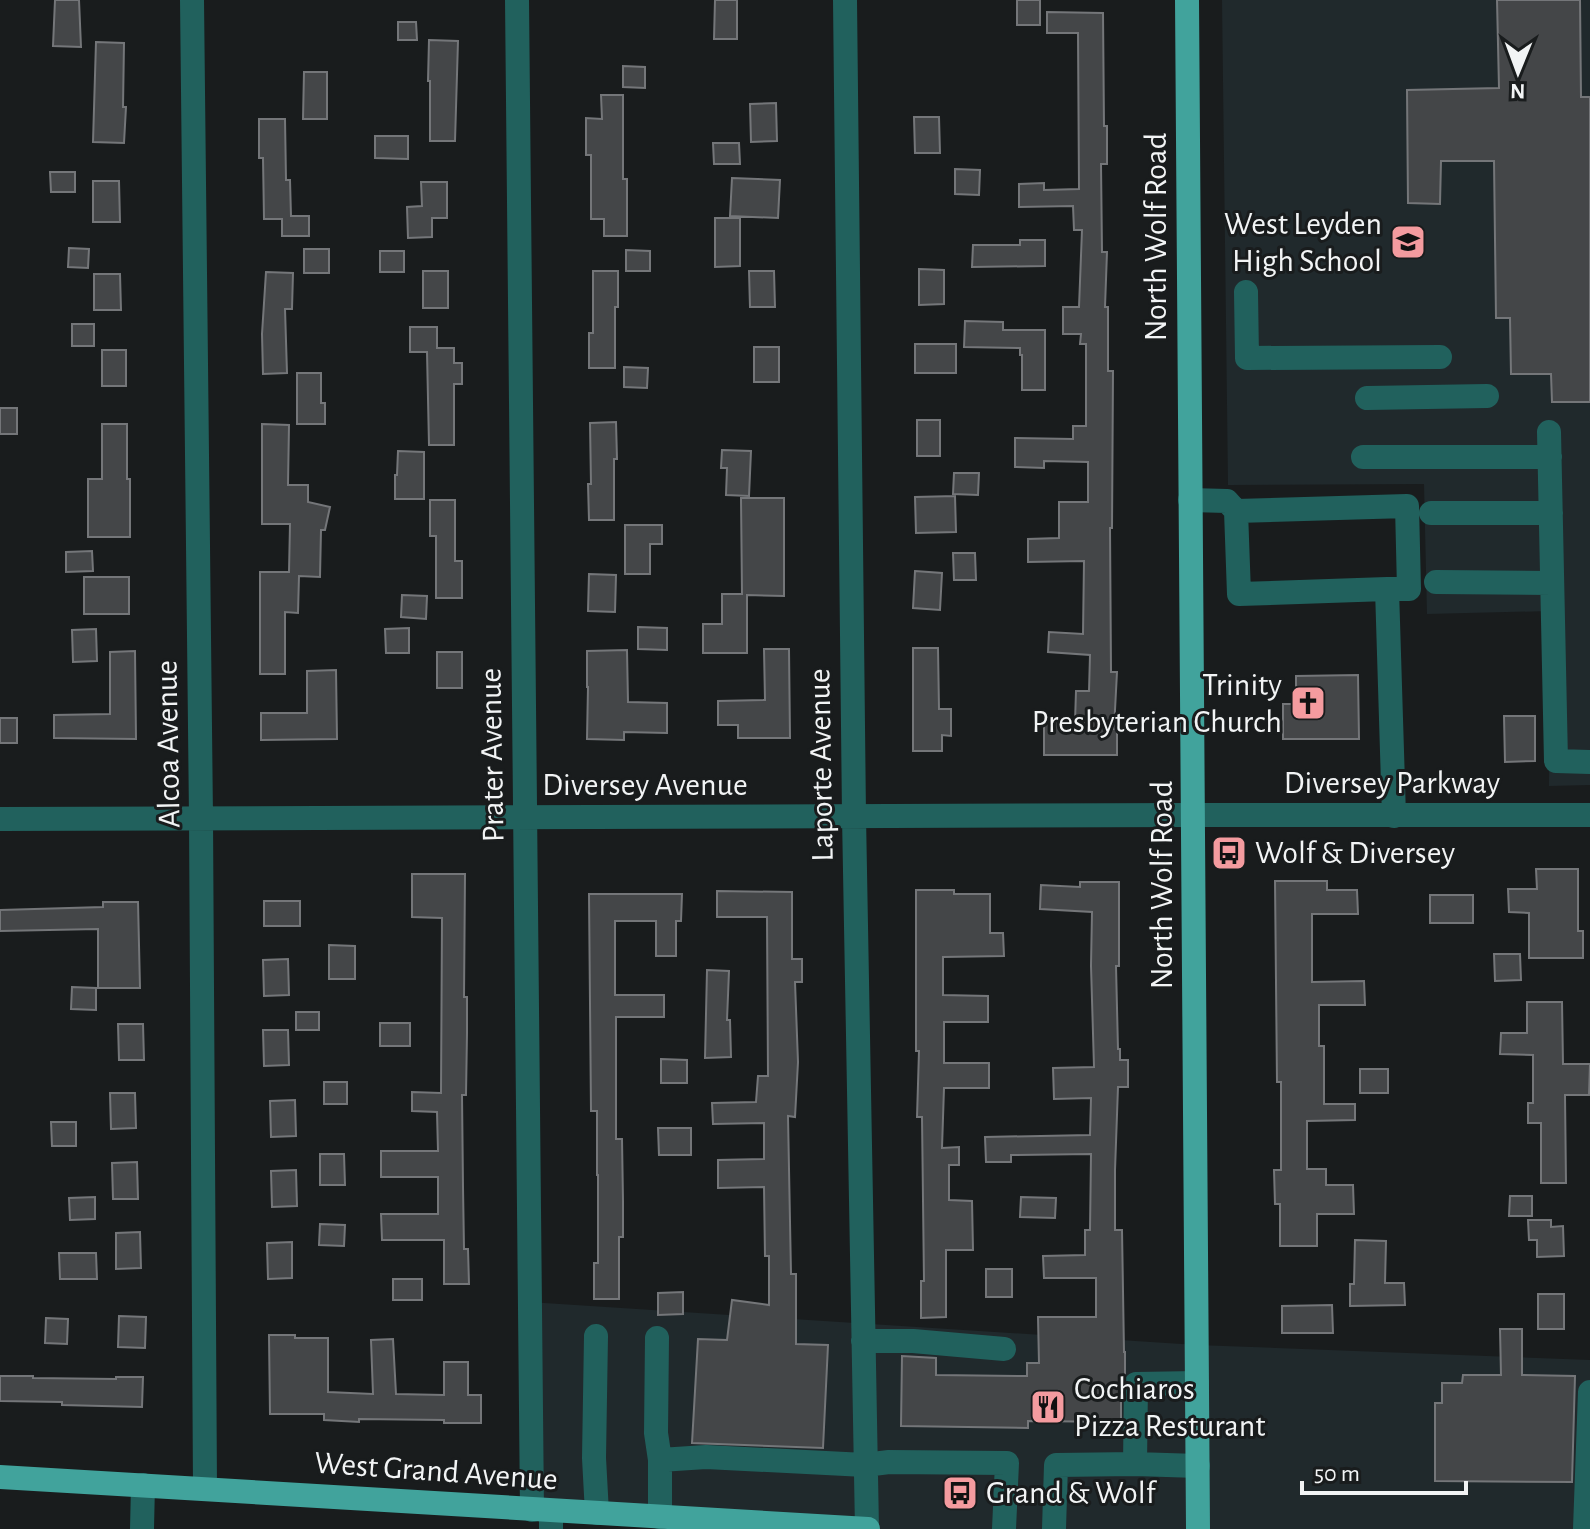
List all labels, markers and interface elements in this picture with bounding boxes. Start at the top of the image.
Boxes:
north arrow [1478,32,1558,112]
text: N [1510,80,1526,102]
street label: North Wolf Road [1140,133,1172,341]
place label: West Leyden High School [1224,208,1382,277]
school or university icon: West Leyden High School [1389,223,1427,261]
street label: Alcoa Avenue [151,660,185,828]
street label: Prater Avenue [474,668,510,842]
street label: Laporte Avenue [803,668,839,862]
place label: Trinity Presbyterian Church [1032,669,1282,738]
church icon: Trinity Presbyterian Church [1289,684,1327,722]
street label: Diversey Parkway [1284,767,1501,799]
street label: Diversey Avenue [542,769,748,801]
street label: North Wolf Road [1146,781,1178,989]
bus stop icon: Wolf & Diversey [1210,834,1248,872]
place label: Wolf & Diversey [1255,837,1455,869]
place label: Cochiaros Pizza Resturant [1074,1373,1265,1442]
restaurant icon: Cochiaros Pizza Resturant [1029,1388,1067,1426]
scale bar [1302,1445,1466,1495]
street label: West Grand Avenue [313,1447,559,1495]
text: 50 m [1314,1462,1360,1486]
bus stop icon: Grand & Wolf [941,1474,979,1512]
place label: Grand & Wolf [986,1477,1158,1509]

